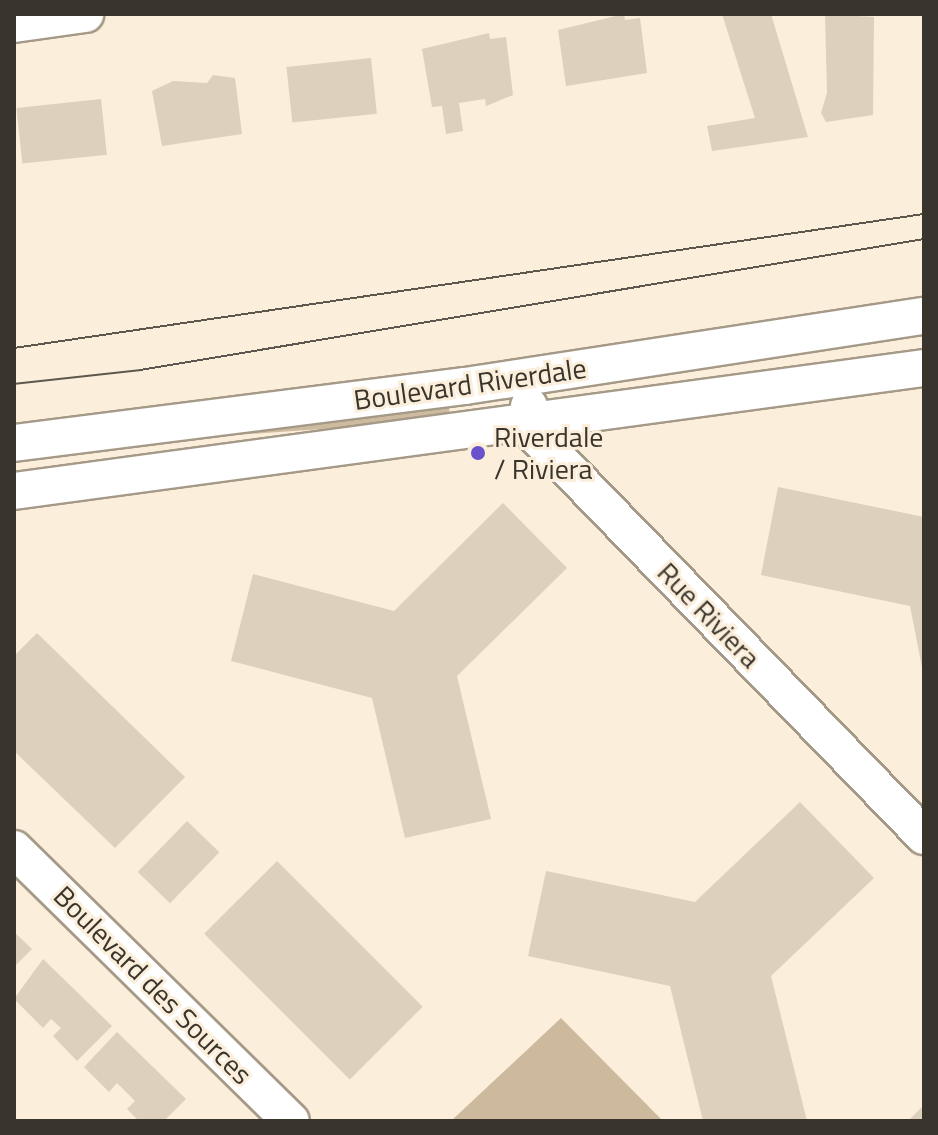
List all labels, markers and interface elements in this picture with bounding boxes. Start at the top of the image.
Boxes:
street label: Boulevard Riverdale [352,351,588,417]
place label: Riverdale / Riviera [494,420,604,486]
marker: Riverdale / Riviera [469,444,487,462]
street label: Rue Riviera [651,555,767,675]
street label: Boulevard des Sources [47,879,259,1091]

